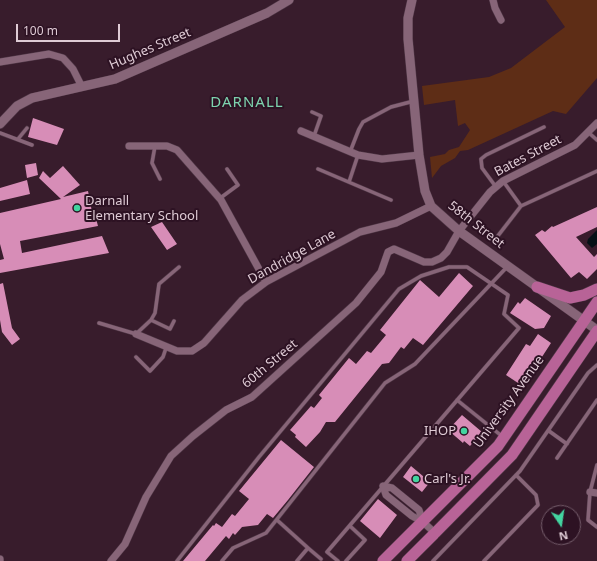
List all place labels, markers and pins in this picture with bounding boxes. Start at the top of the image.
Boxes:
place label: Darnall Elementary School [85,193,198,224]
marker: Darnall Elementary School [72,203,82,213]
place label: IHOP [424,423,456,439]
marker: IHOP [459,426,469,436]
place label: Carl's Jr. [424,471,471,487]
marker: Carl's Jr. [411,474,421,484]

